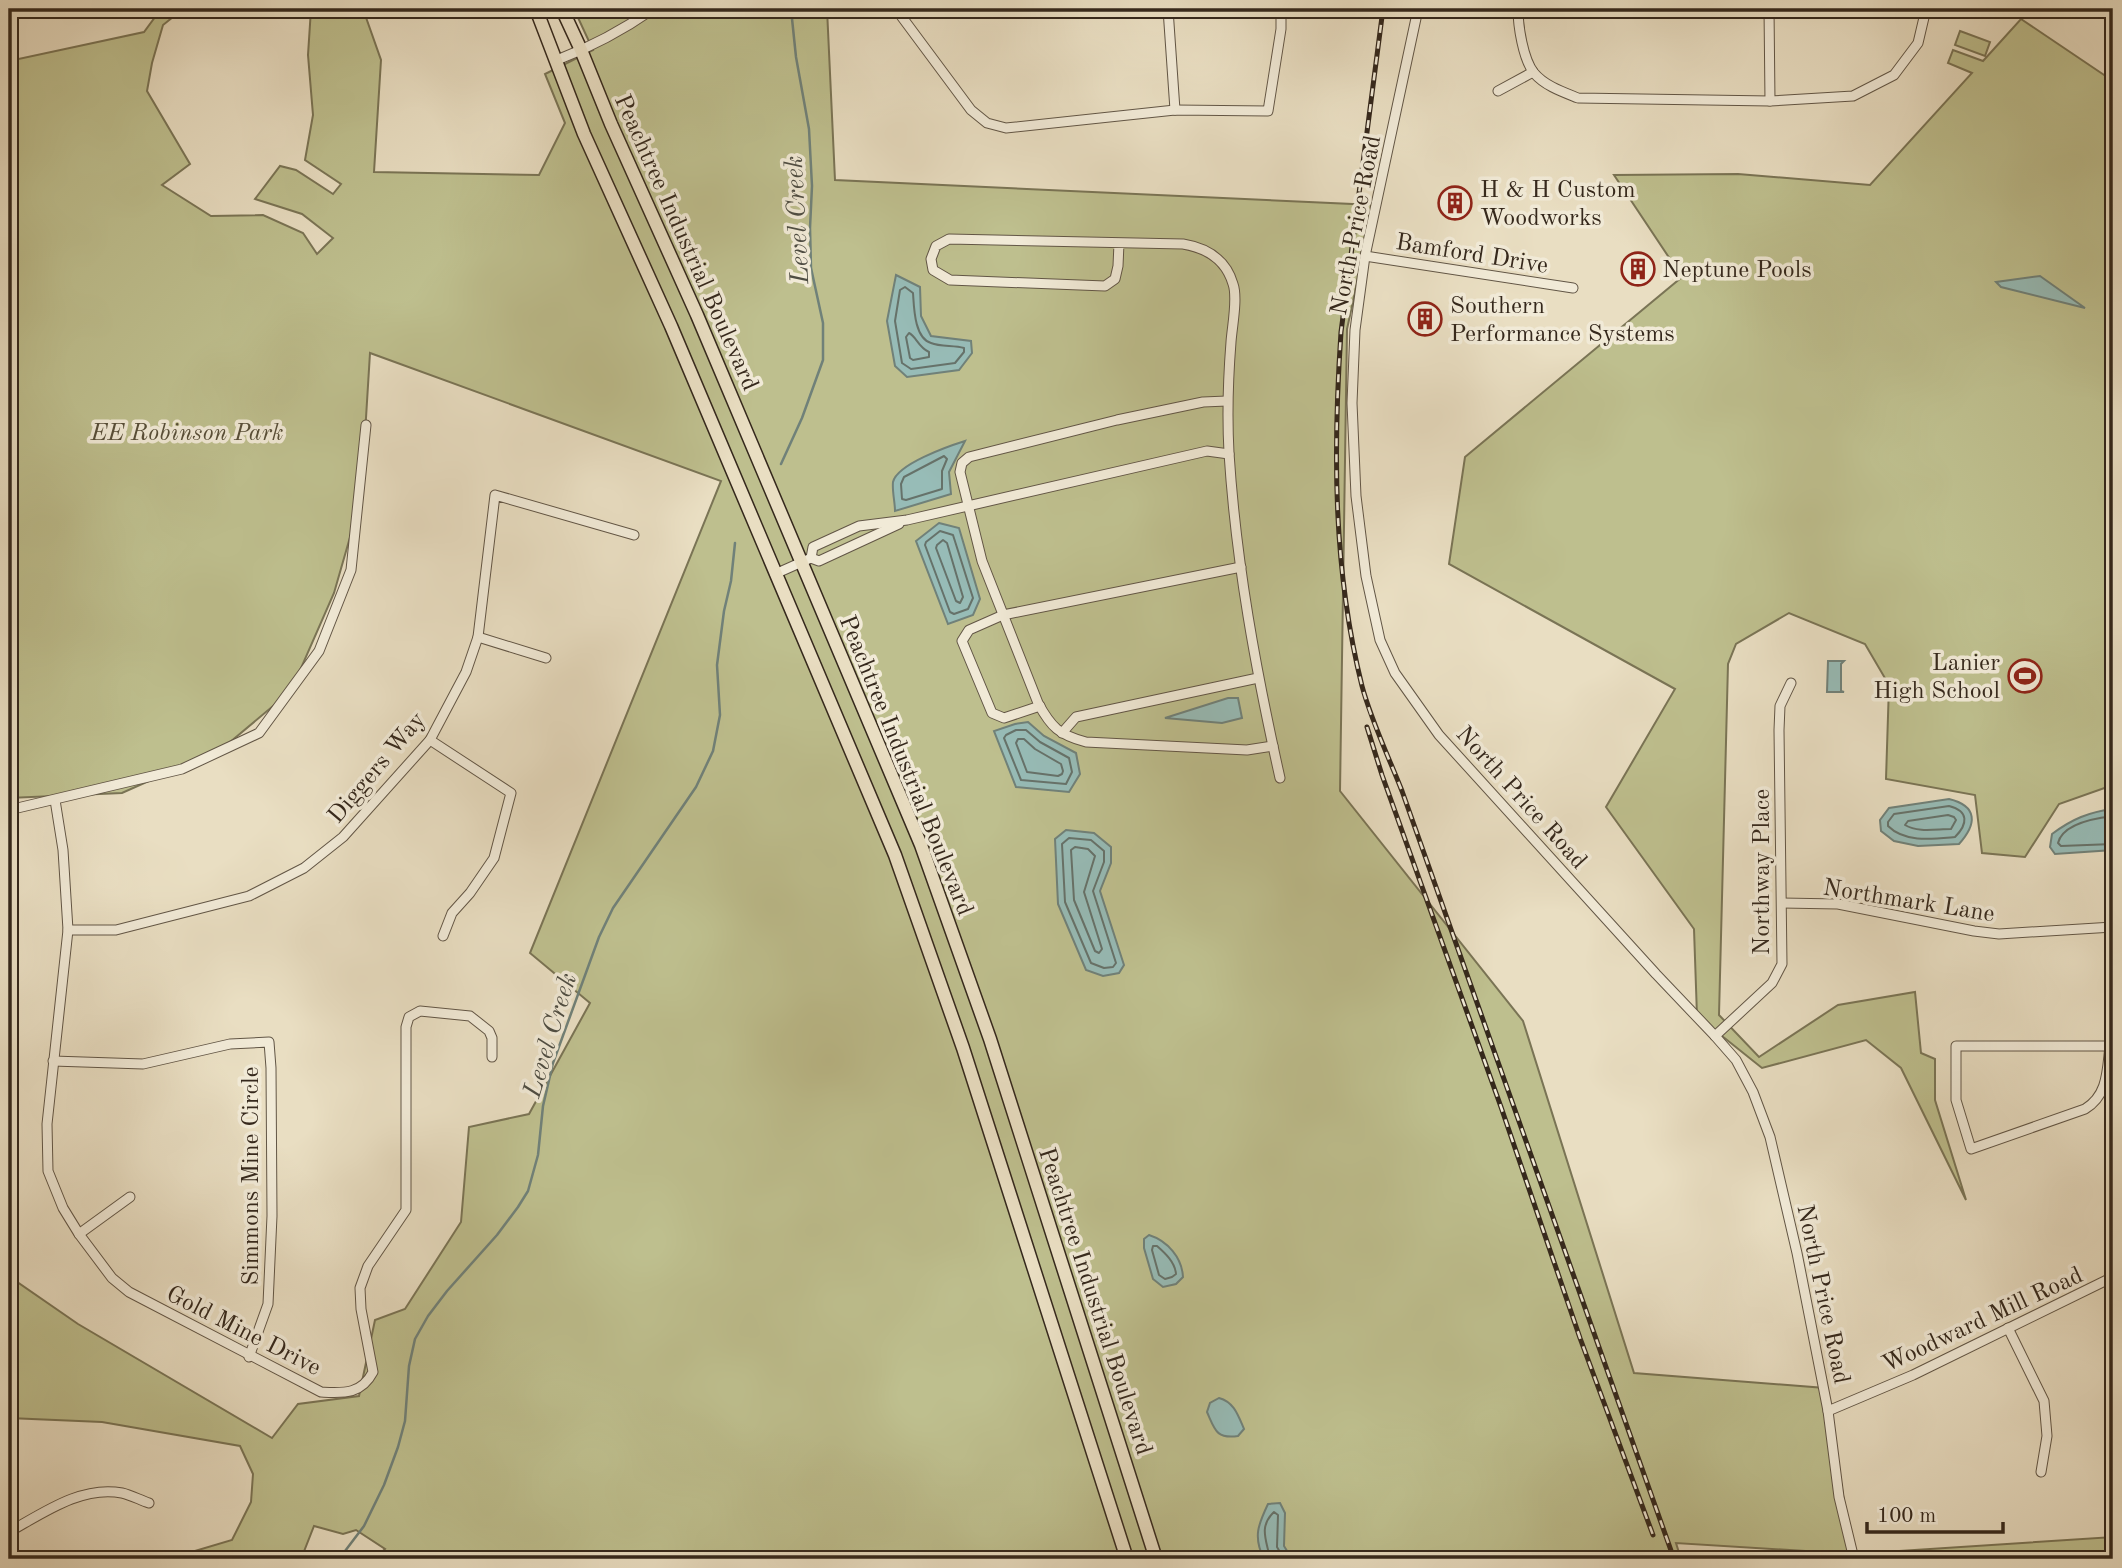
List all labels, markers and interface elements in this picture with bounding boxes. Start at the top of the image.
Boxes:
street label: Peachtree Industrial Boulevard [609,91,762,395]
street label: North Price Road [1328,133,1386,317]
water label: Level Creek [782,155,814,286]
place label: H & H Custom Woodworks [1480,179,1636,231]
building icon: H & H Custom Woodworks [1436,184,1474,222]
street label: Bamford Drive [1394,231,1550,279]
building icon: Neptune Pools [1619,250,1657,288]
place label: Neptune Pools [1662,259,1812,283]
place label: Southern Performance Systems [1450,295,1675,347]
building icon: Southern Performance Systems [1406,300,1444,338]
park label: EE Robinson Park [89,422,284,446]
street label: Peachtree Industrial Boulevard [834,612,976,919]
place label: Lanier High School [1873,652,2000,704]
sports icon: Lanier High School [2006,657,2044,695]
street label: Diggers Way [324,708,431,828]
street label: North Price Road [1450,722,1591,874]
street label: Northway Place [1751,789,1775,955]
street label: Northmark Lane [1821,877,1996,927]
water label: Level Creek [519,970,582,1102]
street label: Simmons Mine Circle [240,1066,264,1286]
street label: Peachtree Industrial Boulevard [1033,1145,1155,1458]
street label: North Price Road [1791,1203,1853,1386]
street label: Woodward Mill Road [1879,1264,2087,1378]
street label: Gold Mine Drive [162,1283,324,1381]
scale bar [1867,1491,2003,1535]
text: 100 m [1877,1506,1936,1527]

